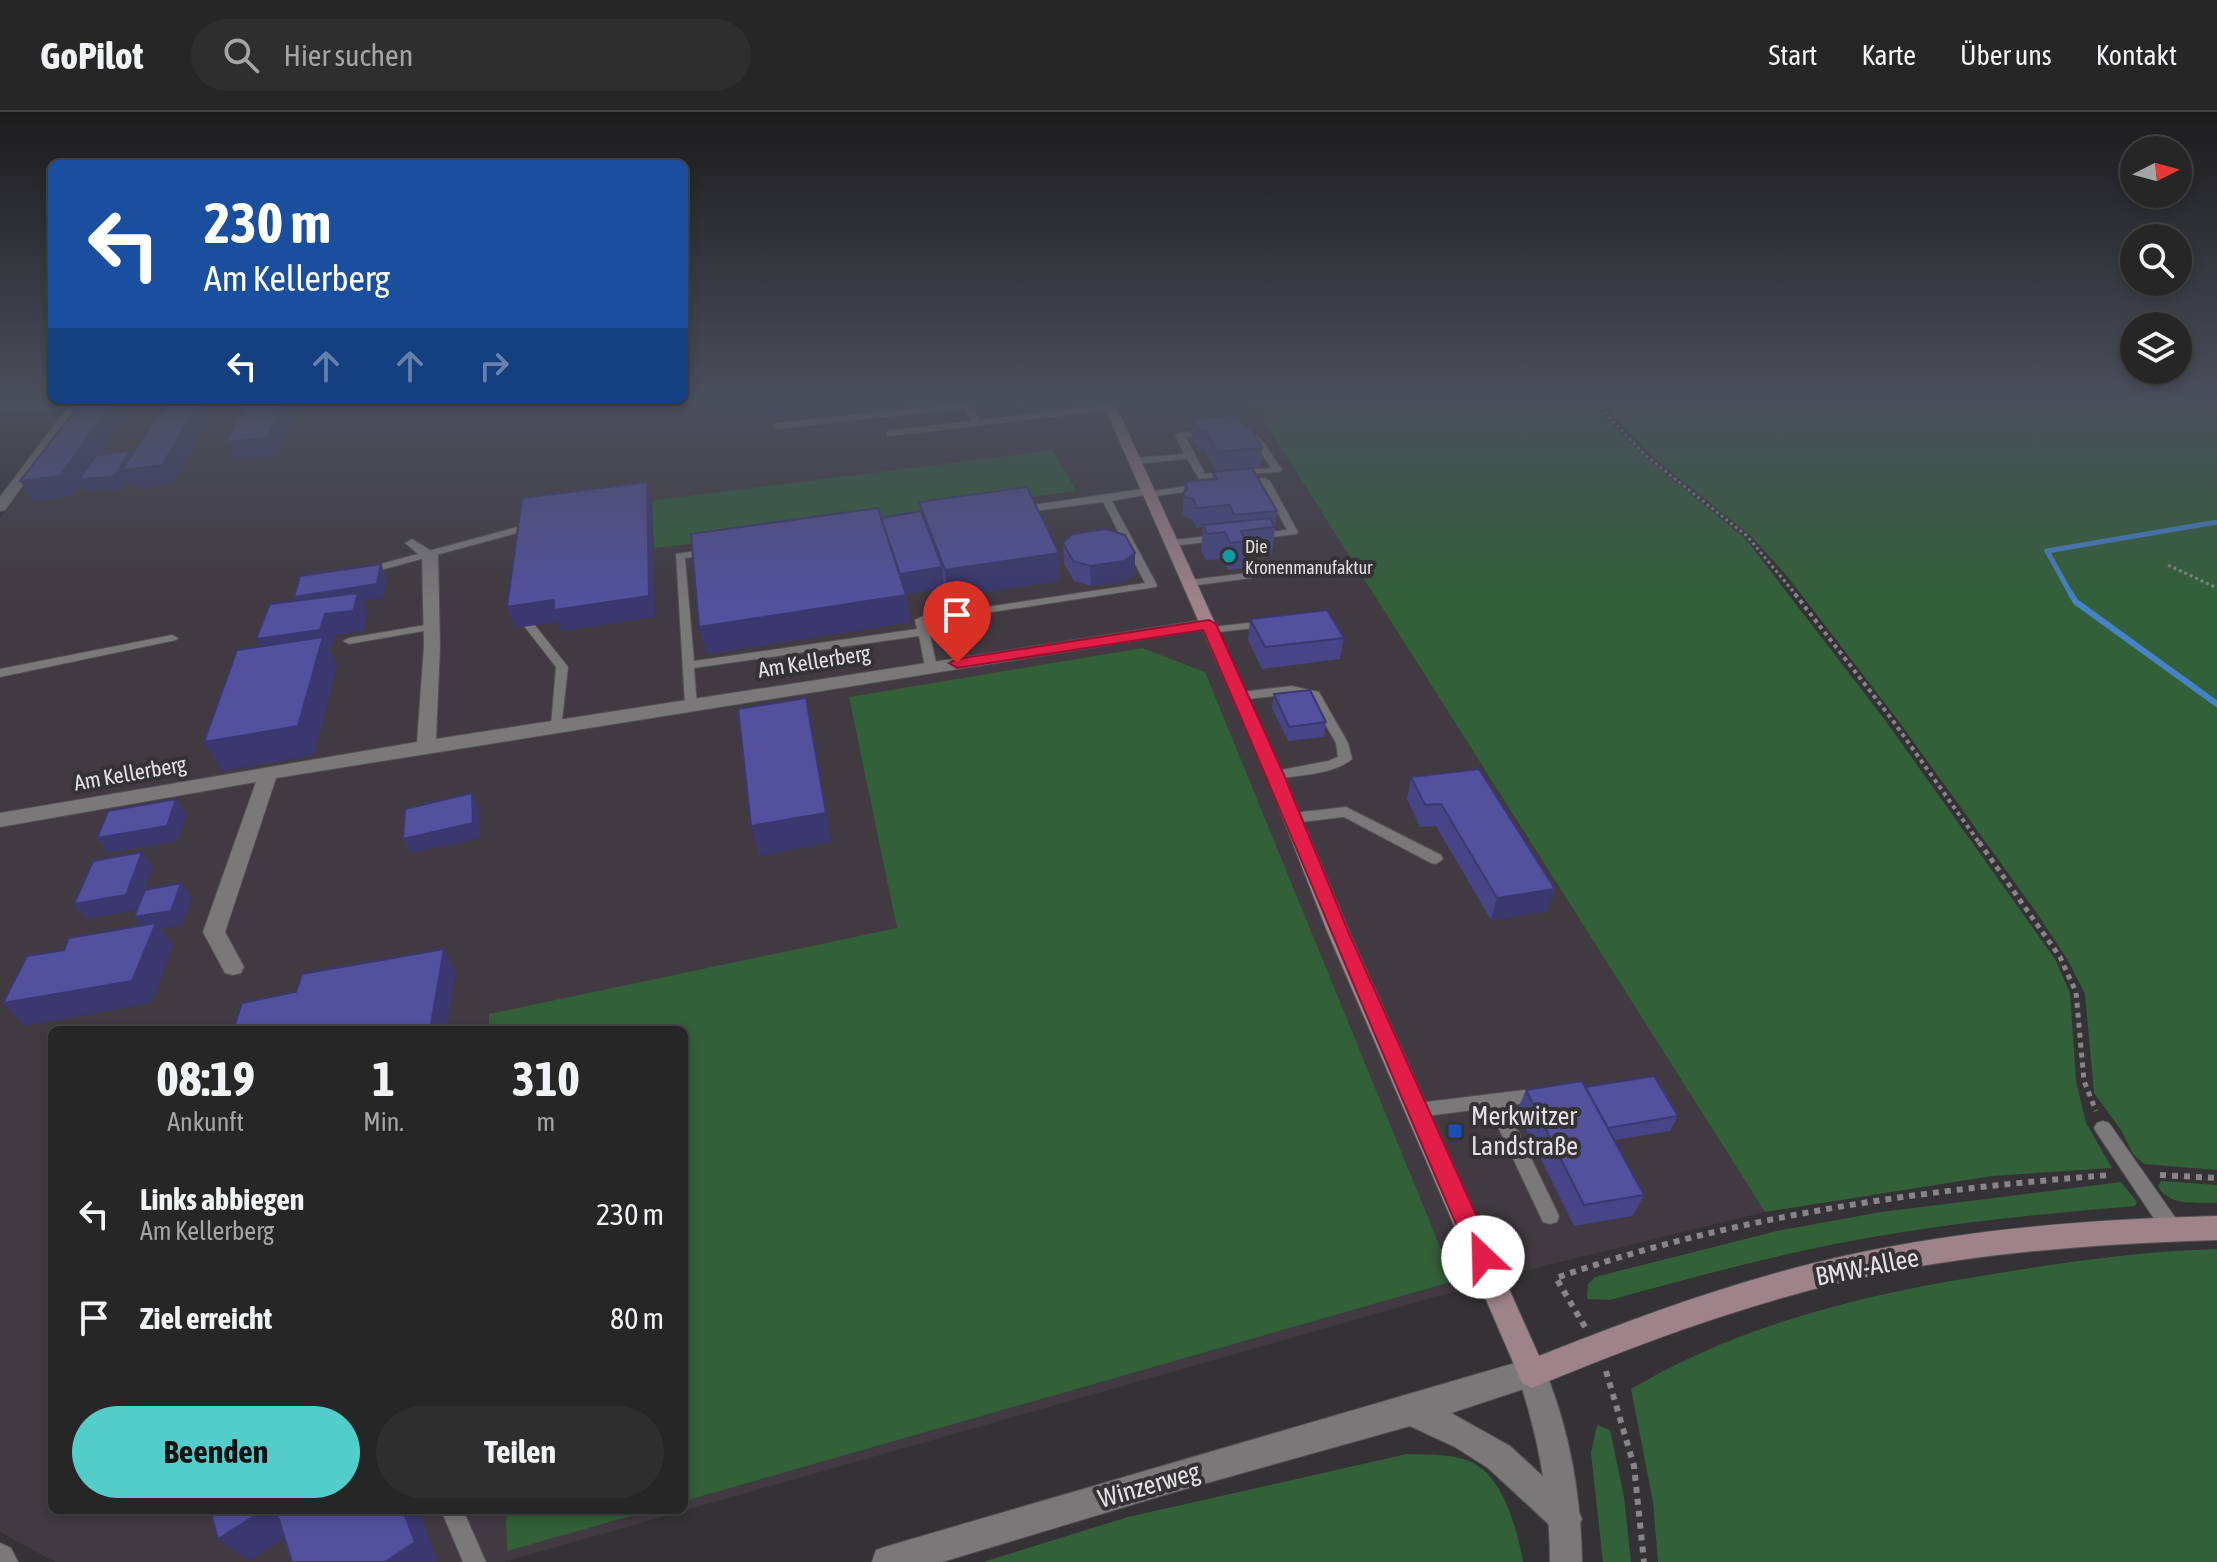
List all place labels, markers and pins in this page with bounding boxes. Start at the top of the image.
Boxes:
place label: Die Kronenmanufaktur [1245,536,1373,578]
marker: Die Kronenmanufaktur [1220,547,1238,565]
pin [923,581,991,663]
place label: Merkwitzer Landstraße [1471,1101,1578,1161]
marker: Merkwitzer Landstraße [1446,1122,1464,1140]

